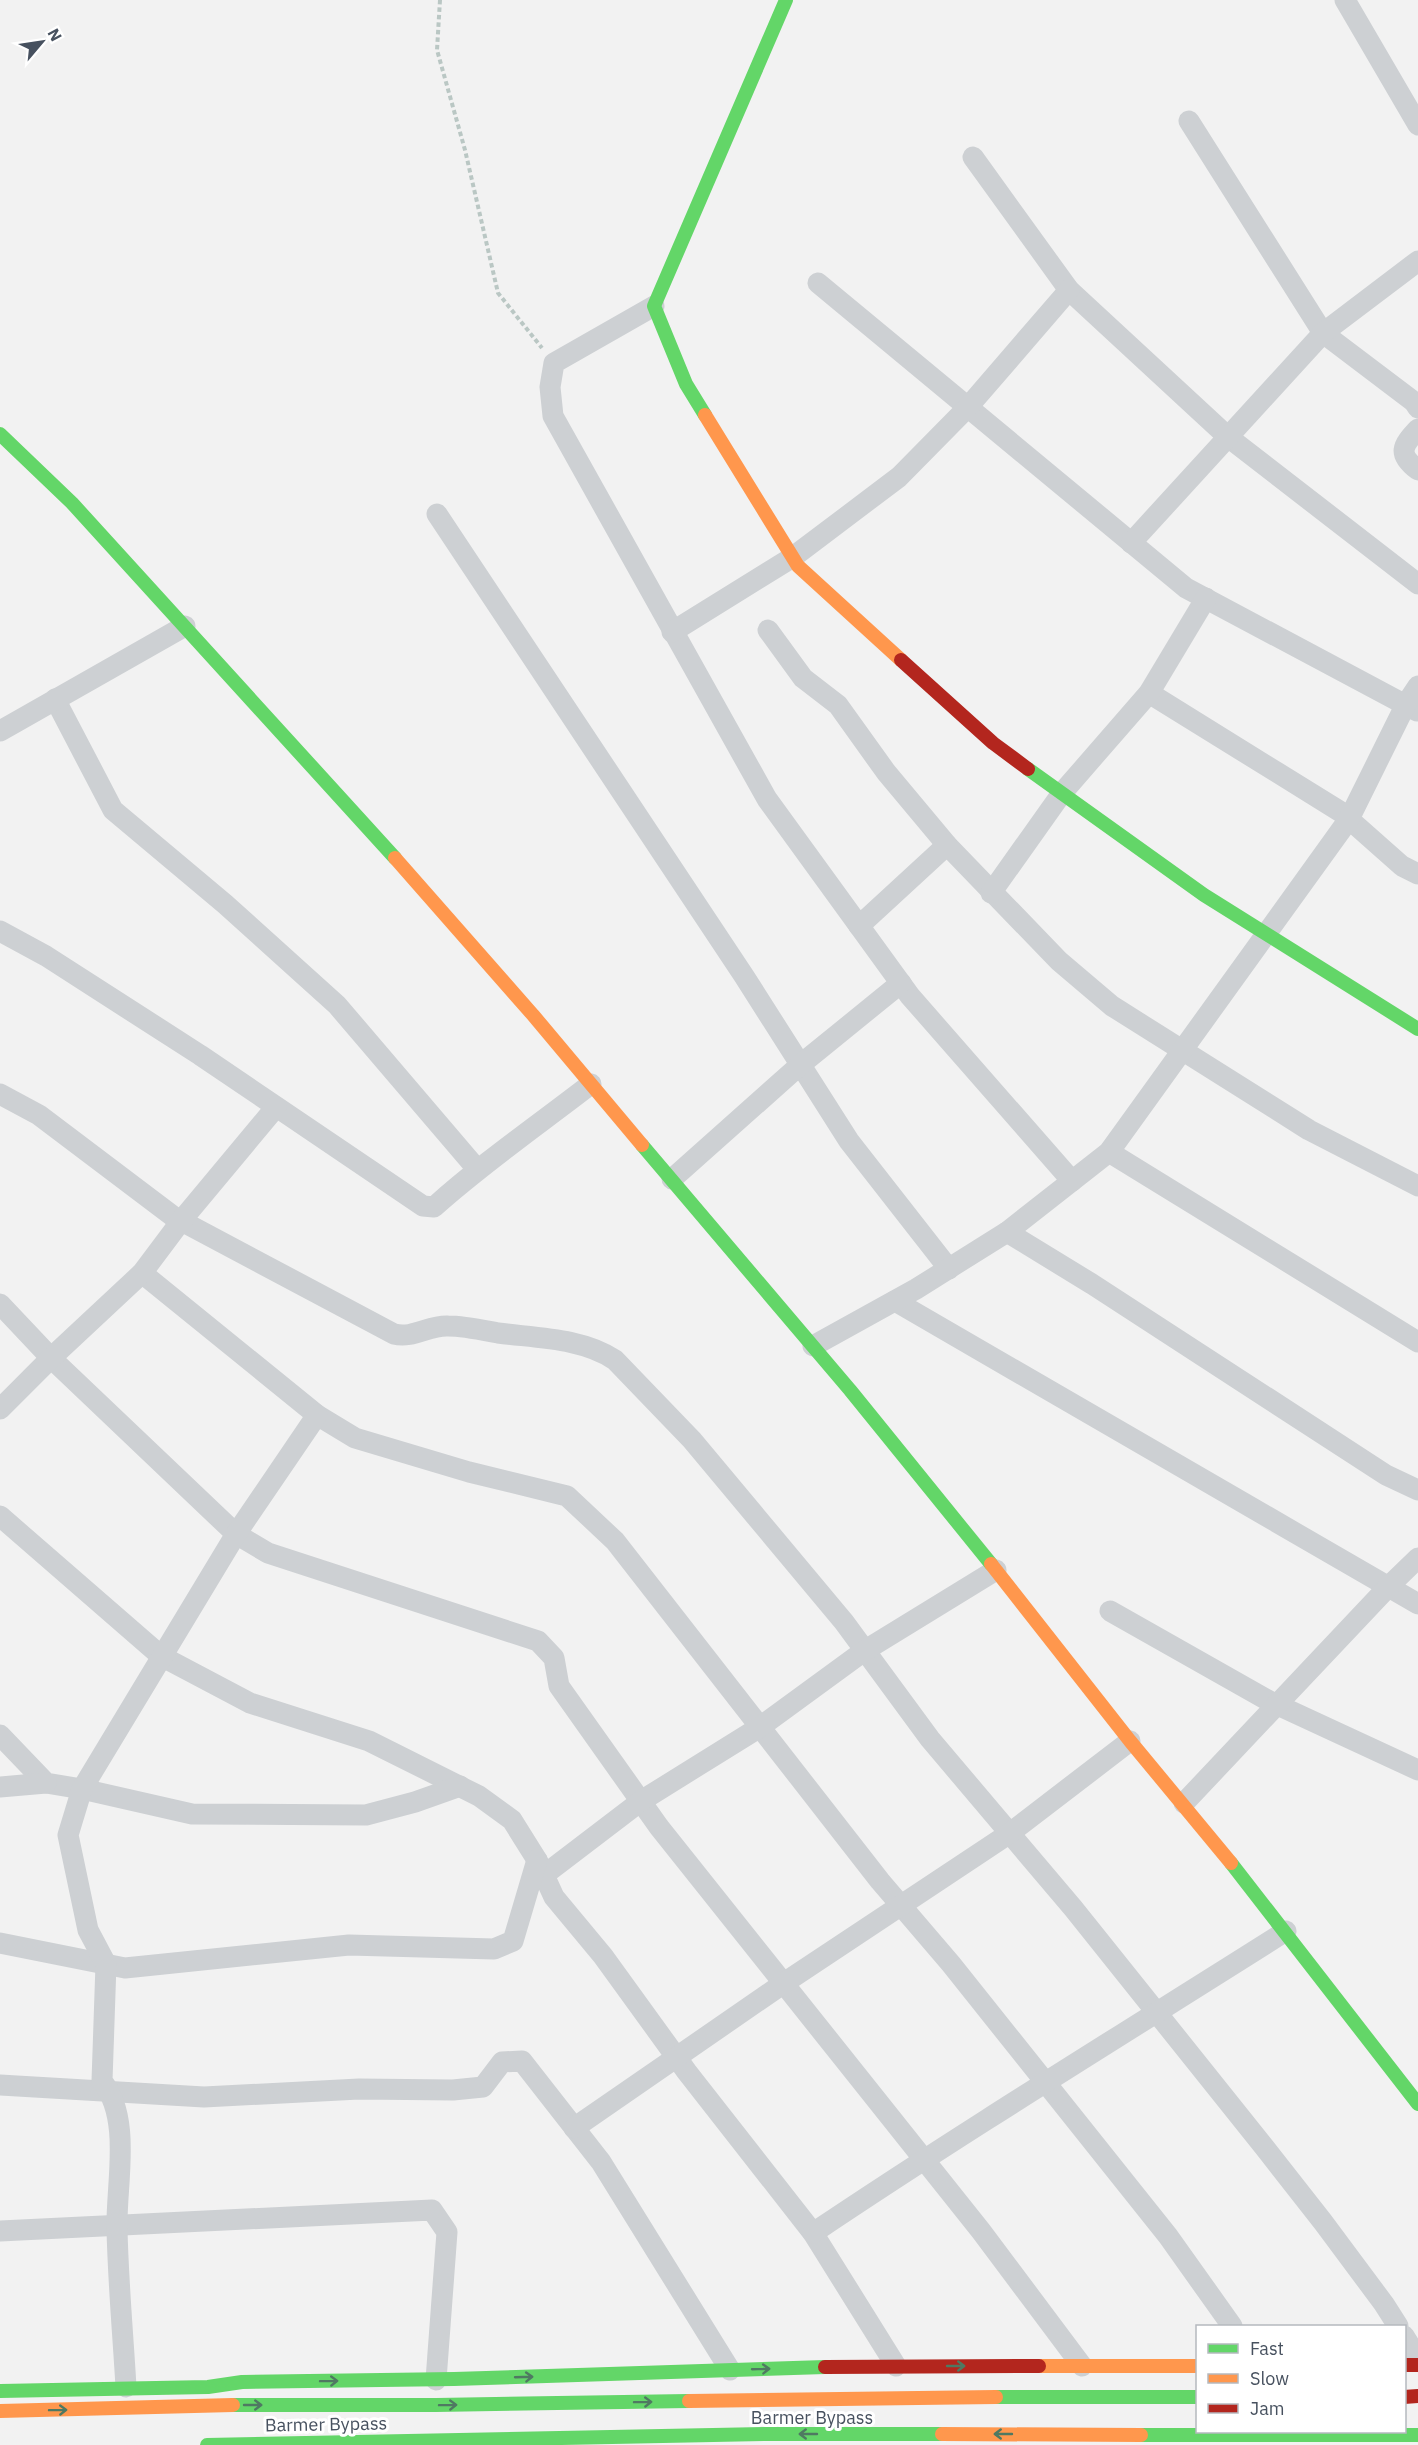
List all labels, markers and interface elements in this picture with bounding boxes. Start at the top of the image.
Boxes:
north arrow [12,12,72,72]
text: N [44,25,67,45]
legend [1196,2325,1406,2433]
text: Fast [1250,2337,1284,2360]
one-way arrow [945,2360,965,2372]
one-way arrow [750,2363,770,2374]
text: Slow [1250,2367,1289,2390]
one-way arrow [513,2371,533,2383]
one-way arrow [318,2375,338,2387]
one-way arrow [633,2396,653,2407]
text: Jam [1250,2397,1285,2420]
one-way arrow [243,2399,263,2411]
one-way arrow [438,2399,458,2411]
one-way arrow [48,2404,68,2415]
street label: Barmer Bypass [751,2406,873,2429]
street label: Barmer Bypass [265,2411,387,2437]
one-way arrow [798,2428,818,2440]
one-way arrow [993,2428,1013,2440]

